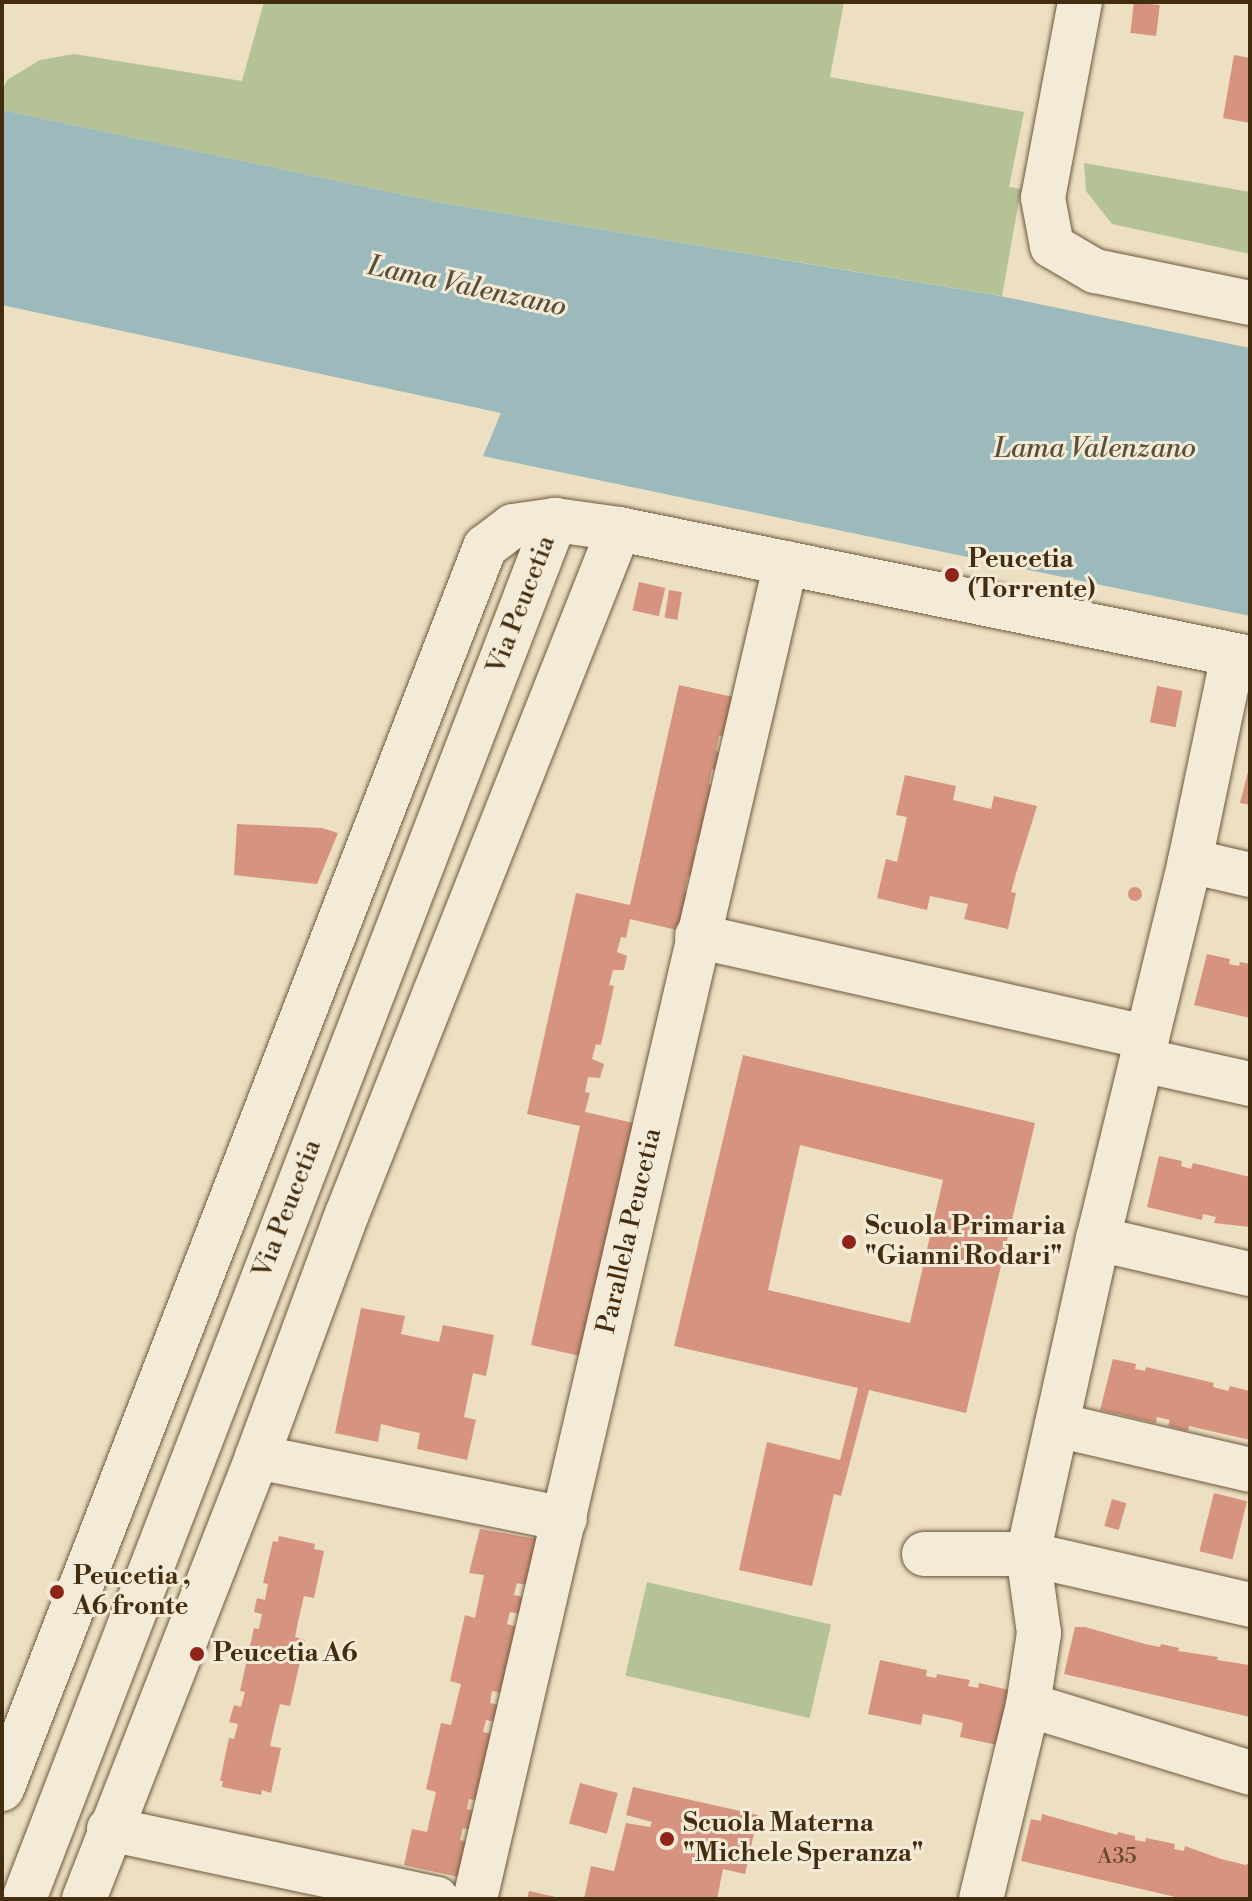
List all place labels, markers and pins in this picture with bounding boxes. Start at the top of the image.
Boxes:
place label: Peucetia (Torrente) [968,544,1095,606]
marker: Peucetia (Torrente) [943,566,961,584]
place label: Scuola Primaria "Gianni Rodari" [865,1211,1065,1272]
marker: Scuola Primaria "Gianni Rodari" [840,1233,858,1251]
place label: Peucetia , A6 fronte [73,1561,191,1622]
marker: Peucetia , A6 fronte [48,1583,66,1601]
place label: Peucetia A6 [213,1638,358,1670]
marker: Peucetia A6 [188,1645,206,1663]
place label: Scuola Materna "Michele Speranza" [683,1808,923,1870]
marker: Scuola Materna "Michele Speranza" [658,1830,676,1848]

